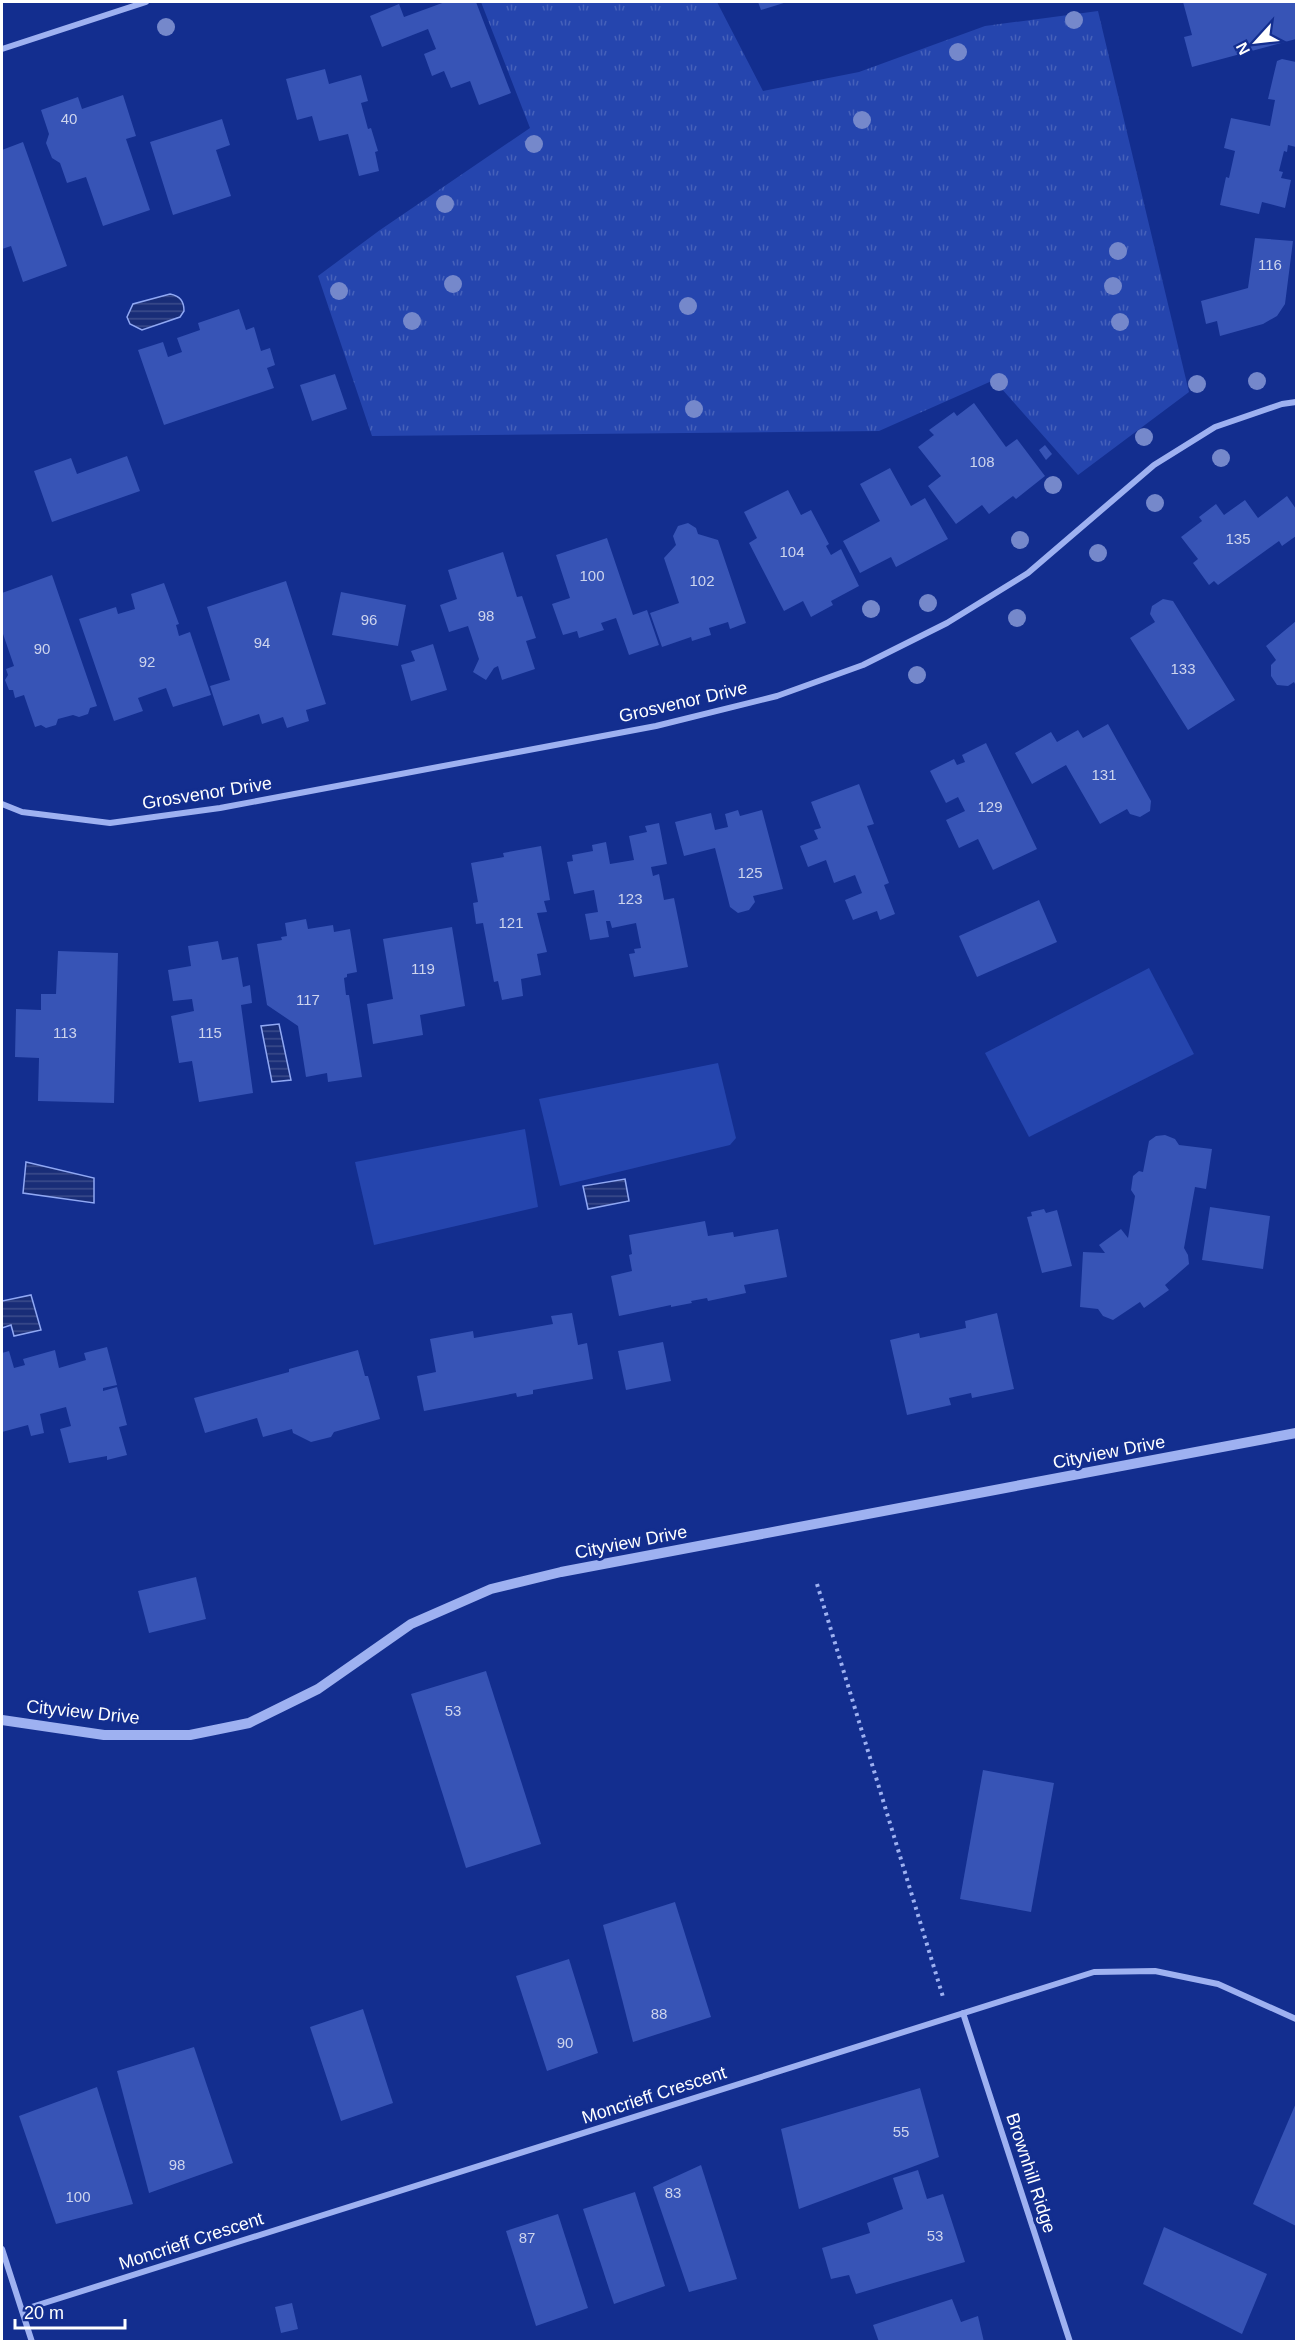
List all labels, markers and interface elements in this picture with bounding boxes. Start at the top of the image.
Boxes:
north arrow [1226,12,1286,72]
text: N [1233,40,1253,58]
house number: 40 [61,110,77,127]
house number: 116 [1258,256,1282,273]
house number: 108 [969,453,995,470]
house number: 135 [1225,530,1251,547]
house number: 104 [779,543,805,560]
house number: 100 [579,567,605,584]
house number: 102 [689,572,715,589]
house number: 98 [478,607,494,624]
house number: 96 [361,611,377,628]
house number: 94 [254,634,270,651]
house number: 90 [34,640,50,657]
house number: 92 [139,653,155,670]
house number: 133 [1170,660,1196,677]
street label: Grosvenor Drive [617,678,749,726]
house number: 131 [1091,766,1117,783]
street label: Grosvenor Drive [141,773,273,813]
house number: 129 [977,798,1003,815]
house number: 125 [737,864,763,881]
house number: 123 [617,890,643,907]
house number: 121 [498,914,524,931]
house number: 119 [411,960,435,977]
house number: 117 [296,991,320,1008]
house number: 113 [53,1024,77,1041]
house number: 115 [198,1024,222,1041]
street label: Cityview Drive [1051,1431,1167,1473]
street label: Cityview Drive [573,1521,689,1563]
street label: Cityview Drive [25,1696,141,1728]
house number: 53 [445,1702,461,1719]
house number: 88 [651,2005,667,2022]
house number: 90 [557,2034,573,2051]
street label: Moncrieff Crescent [579,2062,729,2128]
street label: Brownhill Ridge [1002,2110,1060,2236]
house number: 55 [893,2123,909,2140]
house number: 98 [169,2156,185,2173]
house number: 83 [665,2184,681,2201]
house number: 100 [65,2188,91,2205]
street label: Moncrieff Crescent [116,2208,266,2274]
house number: 53 [927,2227,943,2244]
house number: 87 [519,2229,535,2246]
scale bar [15,2292,124,2330]
text: 20 m [24,2303,64,2323]

